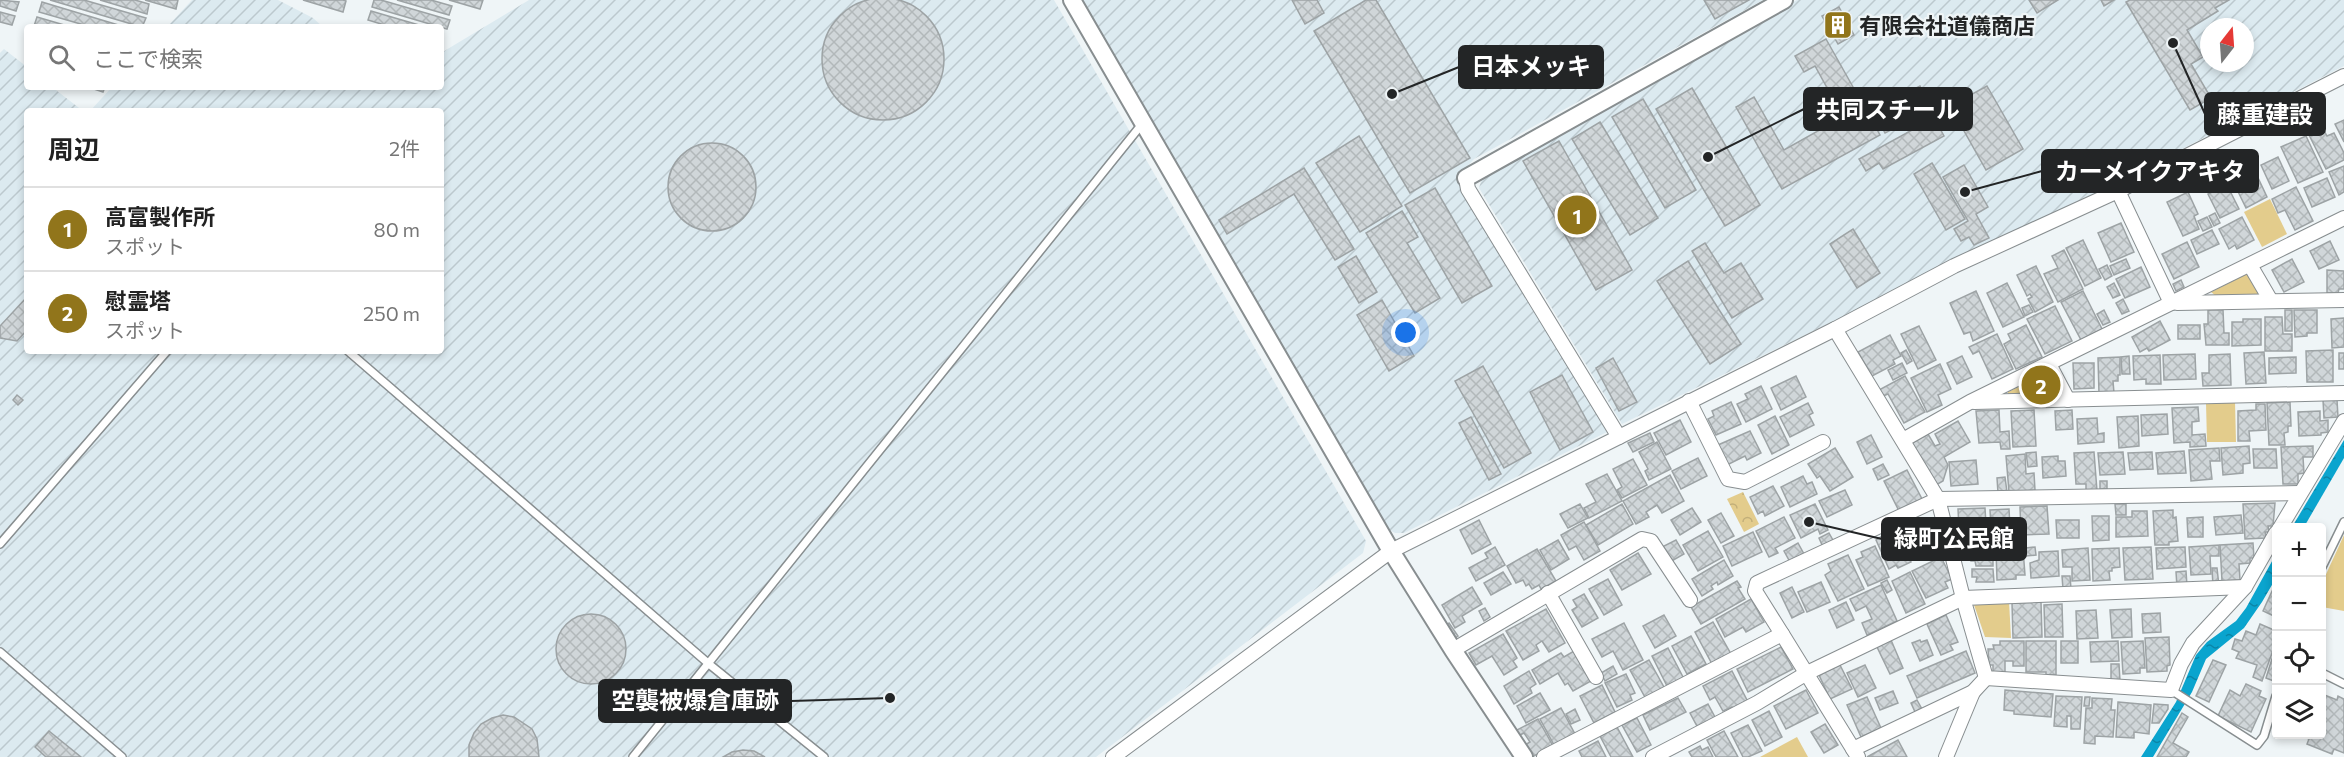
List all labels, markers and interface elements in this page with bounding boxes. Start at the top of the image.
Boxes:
building icon: 有限会社道儀商店 [1822,9,1854,41]
place label: 有限会社道儀商店 [1859,12,2035,39]
north arrow [2200,18,2254,72]
search box [24,24,444,90]
icon: search [45,41,78,74]
text: ここで検索 [93,45,203,72]
callout: 日本メッキ [1459,46,1603,88]
text: 日本メッキ [1471,51,1591,80]
callout: 共同スチール [1804,88,1972,130]
callout: 藤重建設 [2205,93,2325,135]
text: 共同スチール [1816,94,1960,123]
text: 藤重建設 [2217,99,2313,128]
text: 周辺 [48,133,100,164]
text: 2件 [389,136,420,160]
callout: カーメイクアキタ [2042,150,2258,192]
text: カーメイクアキタ [2055,156,2245,185]
pin: 1 [1558,192,1596,238]
text: 高富製作所 [105,203,215,230]
text: 1 [63,217,72,241]
text: 80 m [374,217,420,241]
text: スポット [105,234,185,258]
text: 慰霊塔 [105,287,171,314]
text: 2 [62,301,73,325]
text: 250 m [363,301,420,325]
text: スポット [105,318,185,342]
your location [1391,318,1420,347]
pin: 2 [2022,362,2060,408]
callout: 緑町公民館 [1882,518,2026,560]
text: 緑町公民館 [1894,523,2014,552]
map controls [2272,523,2326,739]
button: + [2272,523,2326,577]
button: − [2272,577,2326,631]
button: locate [2272,631,2326,685]
callout: 空襲被爆倉庫跡 [599,680,791,722]
text: 空襲被爆倉庫跡 [611,685,779,714]
button: layers [2272,685,2326,739]

